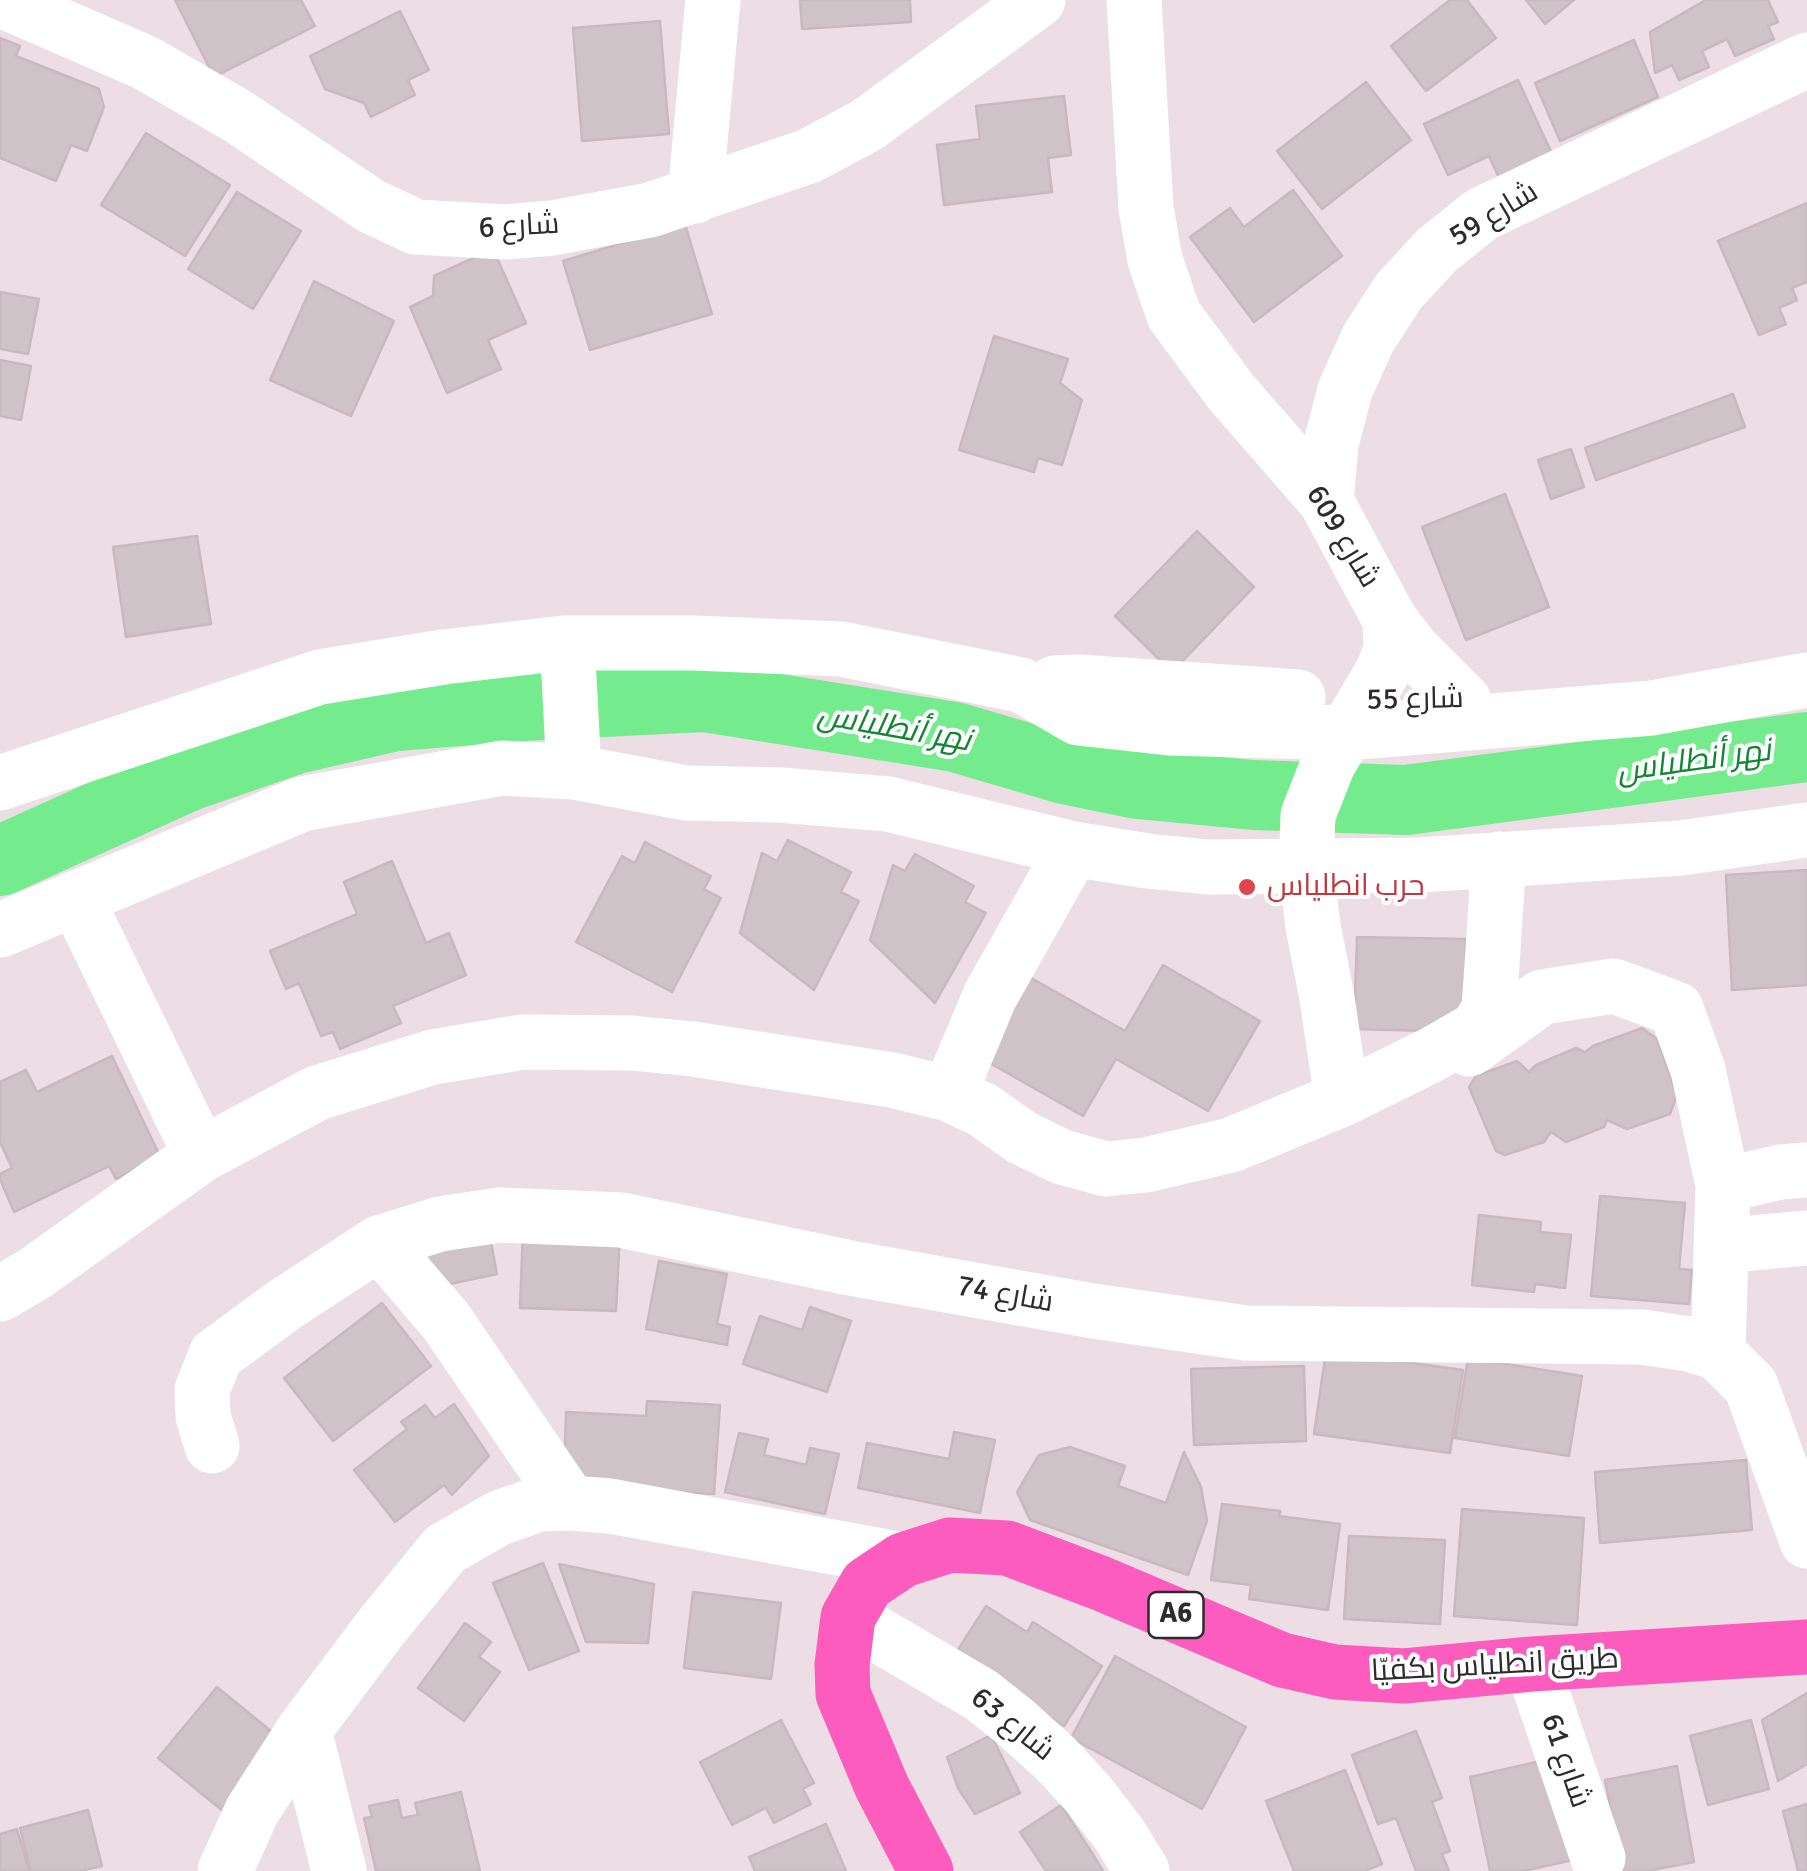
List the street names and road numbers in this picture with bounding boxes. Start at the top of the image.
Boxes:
street label: شارع 59 [1443,175,1545,255]
street label: شارع 6 [478,207,560,247]
street label: شارع 609 [1297,479,1387,595]
street label: شارع 55 [1366,681,1464,719]
street label: شارع 74 [954,1269,1056,1321]
road number: A6 [1148,1592,1204,1638]
street label: طريق انطلياس بكفيّا [1370,1642,1620,1690]
street label: شارع 63 [963,1680,1061,1770]
street label: شارع 61 [1532,1709,1598,1813]

